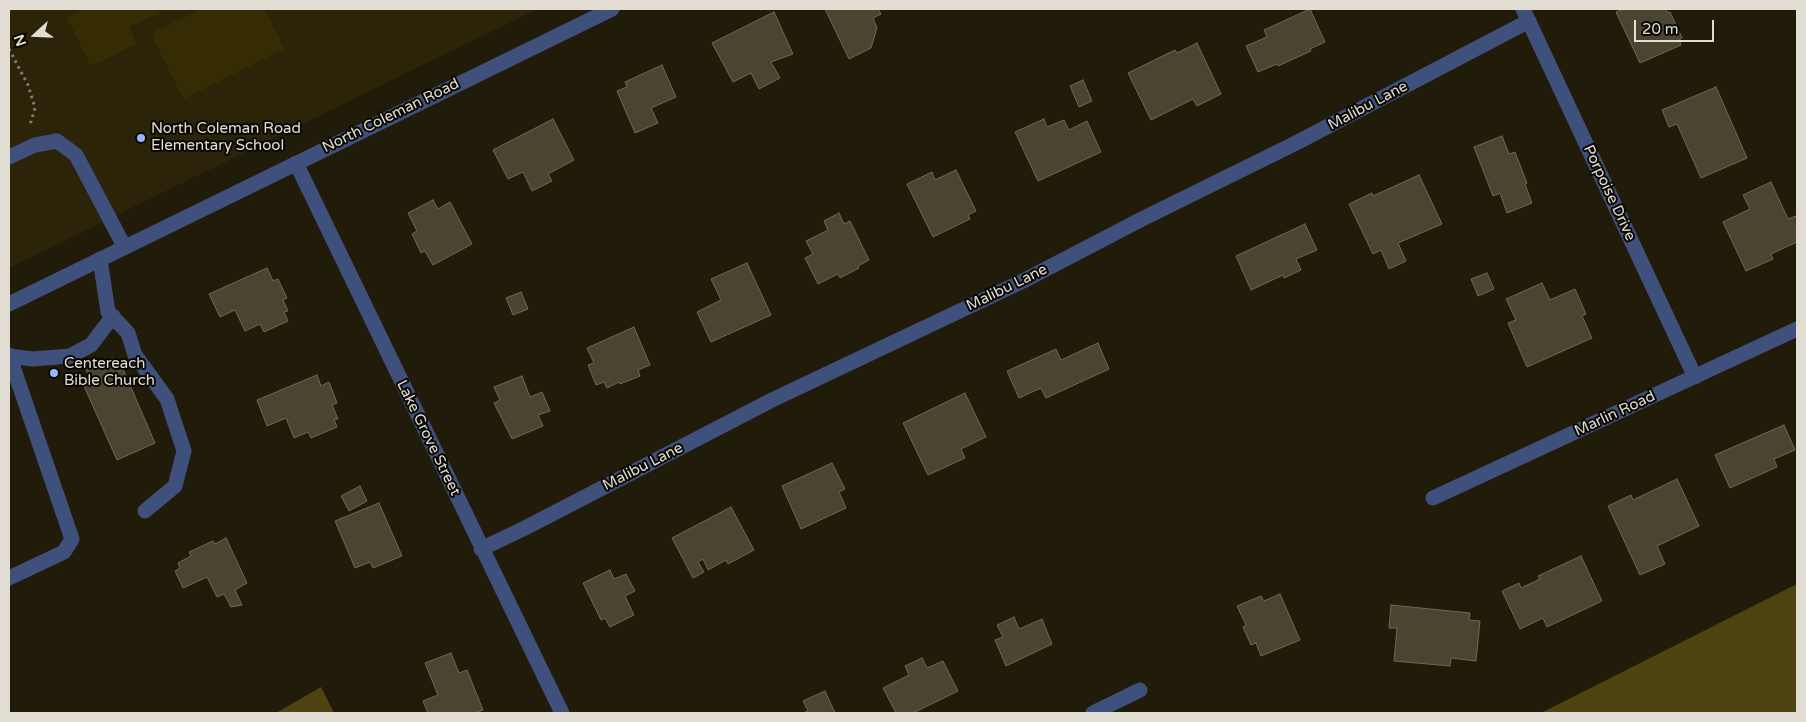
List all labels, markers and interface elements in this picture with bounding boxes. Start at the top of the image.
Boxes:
north arrow [10,10,60,60]
scale bar [1636,10,1716,42]
text: 20 m [1642,20,1679,38]
text: N [11,32,30,48]
street label: North Coleman Road [320,75,462,157]
street label: Malibu Lane [1325,77,1411,135]
place label: North Coleman Road Elementary School [151,120,301,155]
marker: North Coleman Road Elementary School [135,132,147,144]
street label: Porpoise Drive [1579,142,1639,244]
street label: Malibu Lane [964,261,1050,315]
place label: Centereach Bible Church [64,355,155,390]
marker: Centereach Bible Church [48,367,60,379]
street label: Lake Grove Street [392,377,464,499]
street label: Marlin Road [1572,387,1658,441]
street label: Malibu Lane [600,439,686,495]

